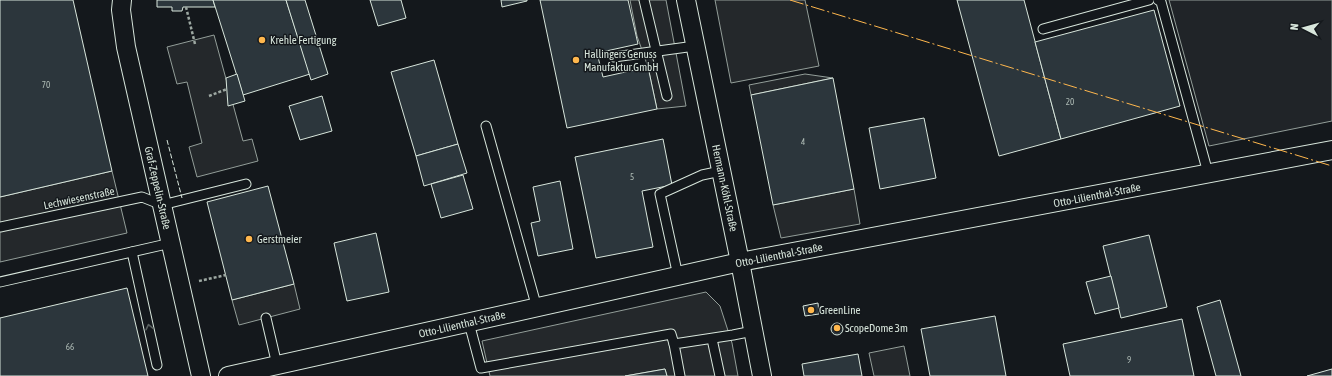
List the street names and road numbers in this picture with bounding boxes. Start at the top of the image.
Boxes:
street label: Hermann-Köhl-Straße [710,143,740,233]
street label: Graf-Zeppelin-Straße [143,145,173,231]
street label: Otto-Lilienthal-Straße [1052,181,1142,209]
street label: Lechwiesenstraße [42,185,116,211]
street label: Otto-Lilienthal-Straße [734,241,824,269]
street label: Otto-Lilienthal-Straße [418,308,506,340]

